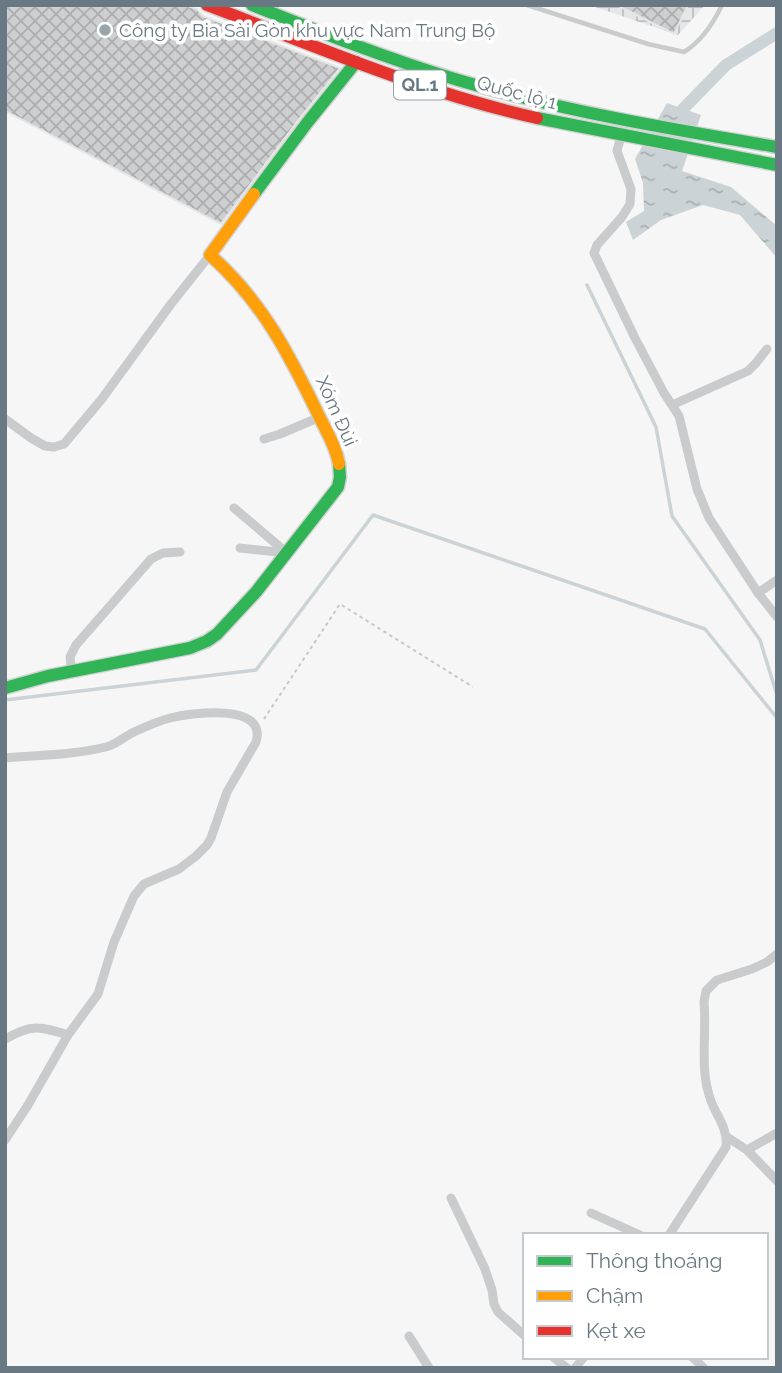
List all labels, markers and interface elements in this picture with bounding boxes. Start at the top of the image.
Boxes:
place label: Công ty Bia Sài Gòn khu vực Nam Trung Bộ [119,19,495,41]
marker: Công ty Bia Sài Gòn khu vực Nam Trung Bộ [97,22,113,38]
road number: QL.1 [394,70,446,100]
street label: Quốc lộ 1 [475,71,559,113]
street label: Xóm Đùi [312,373,362,449]
legend [523,1233,768,1359]
text: Thông thoáng [586,1248,723,1273]
text: Chậm [586,1283,643,1308]
text: Kẹt xe [586,1318,646,1343]

